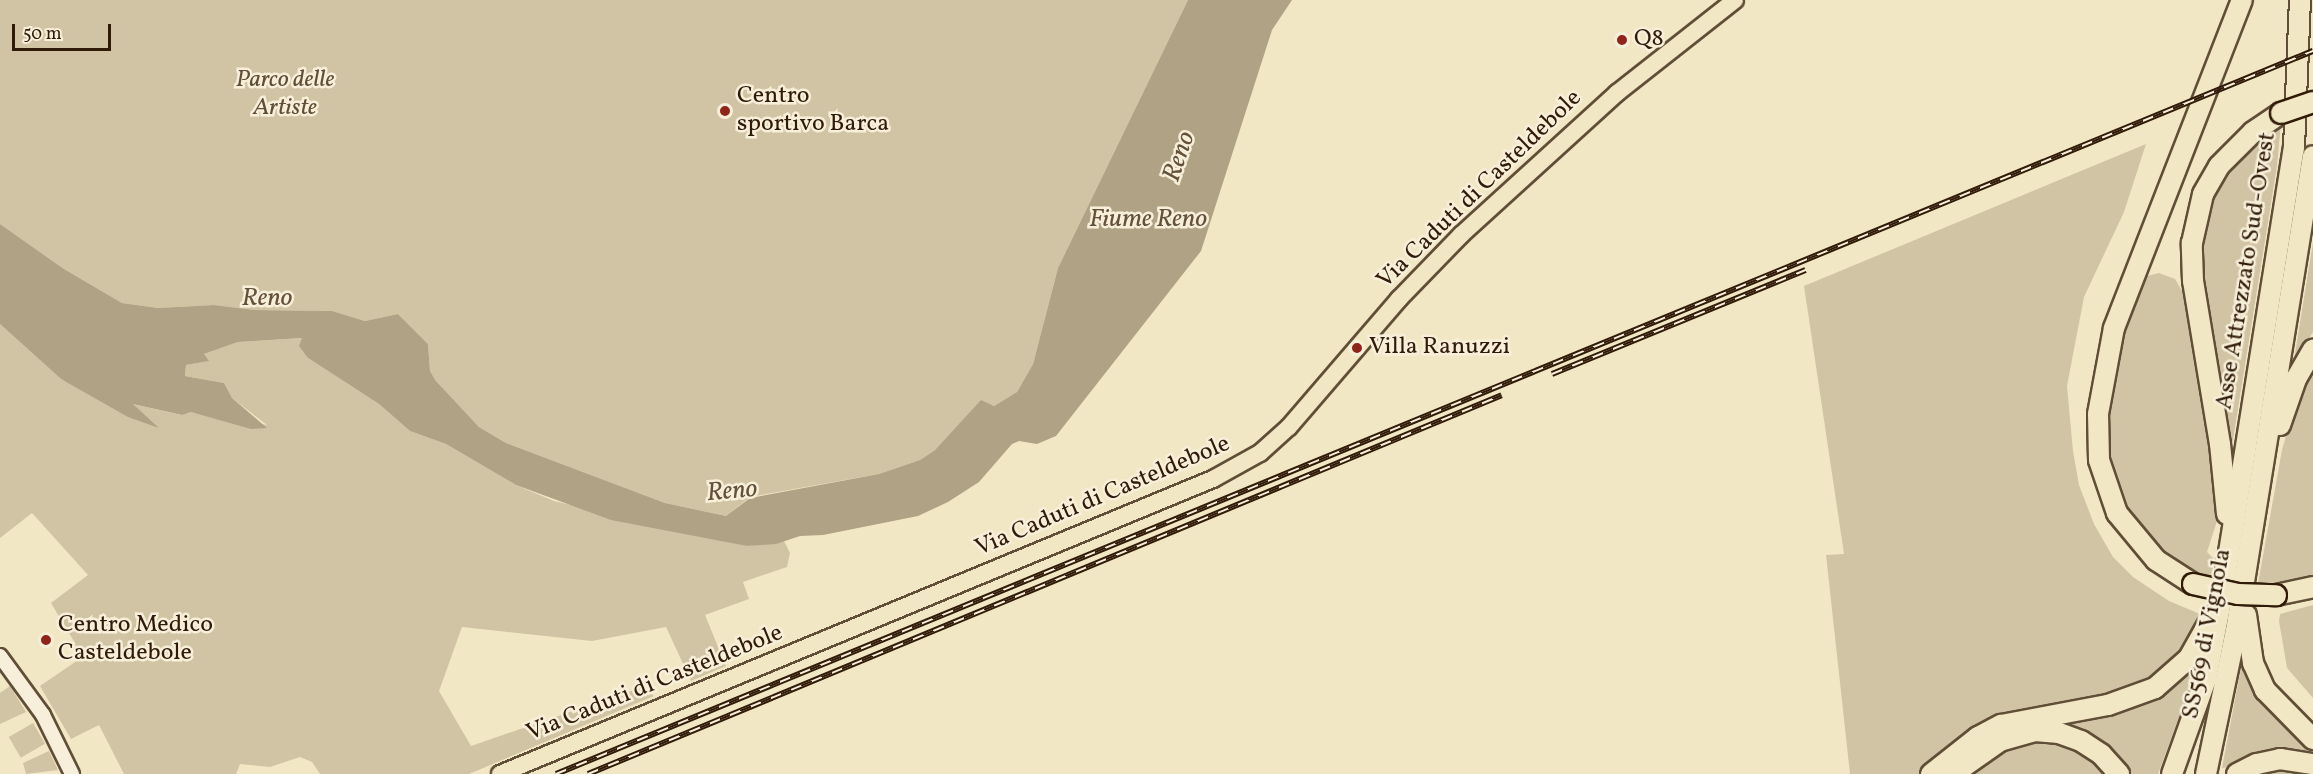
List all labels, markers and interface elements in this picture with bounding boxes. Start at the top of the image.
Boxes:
scale bar [15,12,114,50]
text: 50 m [23,22,62,47]
place label: Q8 [1634,26,1664,54]
marker: Q8 [1615,33,1629,47]
park label: Parco delle Artiste [236,67,334,123]
place label: Centro sportivo Barca [737,83,889,139]
street label: Via Caduti di Casteldebole [1372,85,1588,295]
marker: Centro sportivo Barca [718,104,732,118]
water label: Reno [1157,128,1203,186]
street label: Asse Attrezzato Sud-Ovest [2211,130,2283,412]
water label: Fiume Reno [1089,204,1207,236]
water label: Reno [242,283,292,315]
place label: Villa Ranuzzi [1369,334,1510,362]
marker: Villa Ranuzzi [1350,341,1364,355]
street label: Via Caduti di Casteldebole [971,430,1235,564]
water label: Reno [705,474,759,510]
street label: SS569 di Vignola [2177,546,2239,722]
place label: Centro Medico Casteldebole [58,612,213,668]
street label: Via Caduti di Casteldebole [523,619,787,749]
marker: Centro Medico Casteldebole [39,633,53,647]

